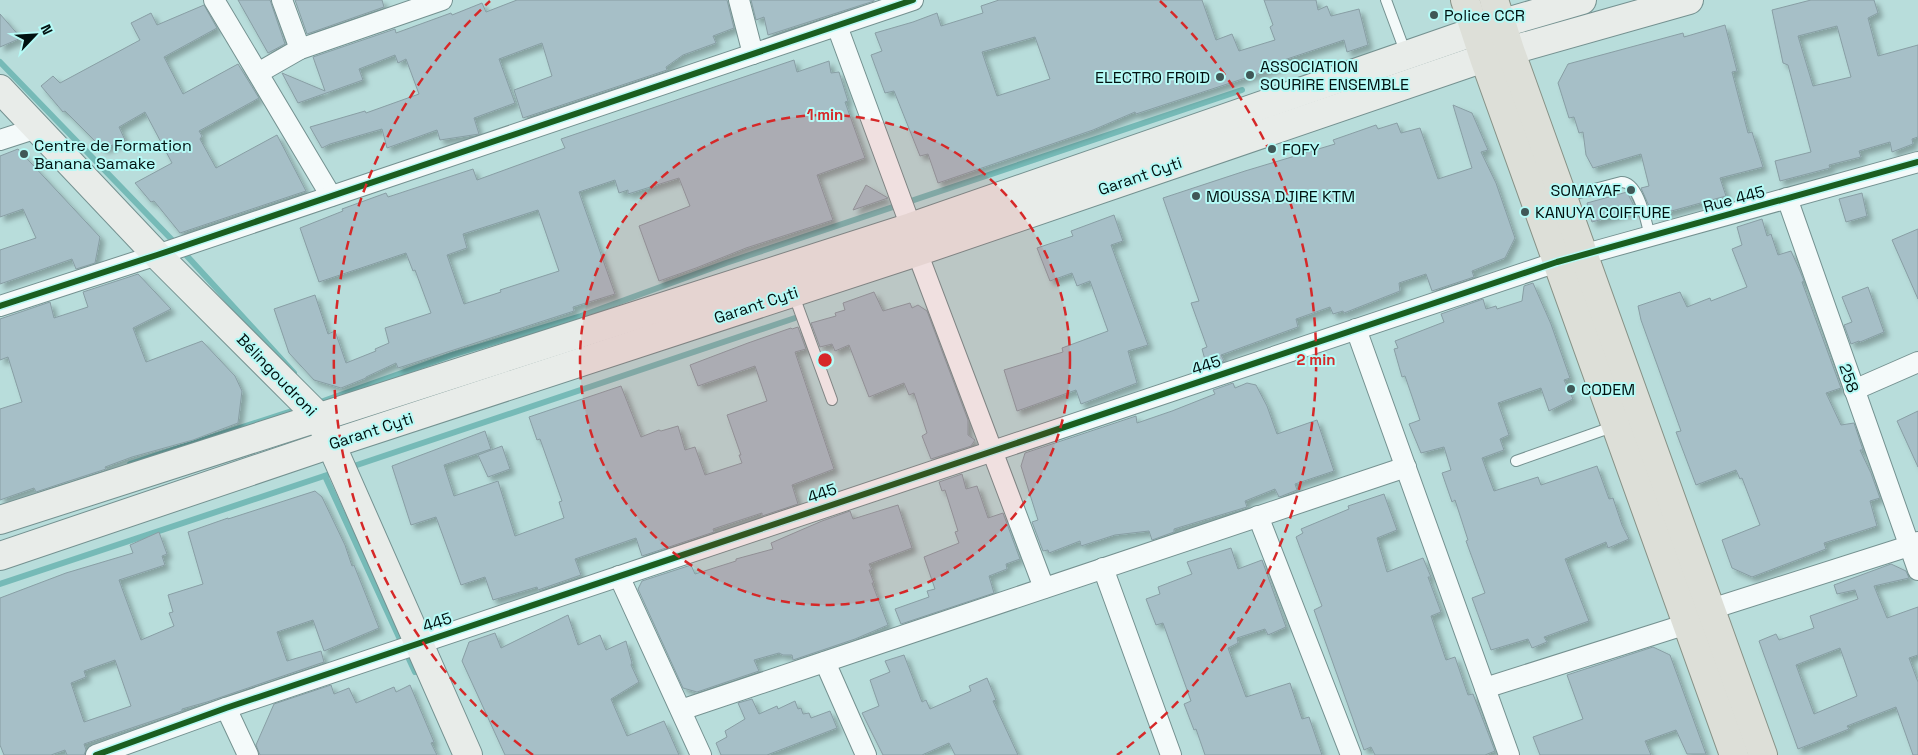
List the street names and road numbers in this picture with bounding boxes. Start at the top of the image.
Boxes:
street label: Garant Cyti [1095,152,1185,200]
street label: Rue 445 [1701,181,1767,217]
street label: Garant Cyti [711,282,801,328]
street label: Bélingoudroni [232,329,322,421]
street label: 445 [1189,350,1223,380]
street label: 258 [1834,361,1864,395]
street label: Garant Cyti [326,408,416,454]
street label: 445 [805,478,839,508]
street label: 445 [420,607,454,637]

